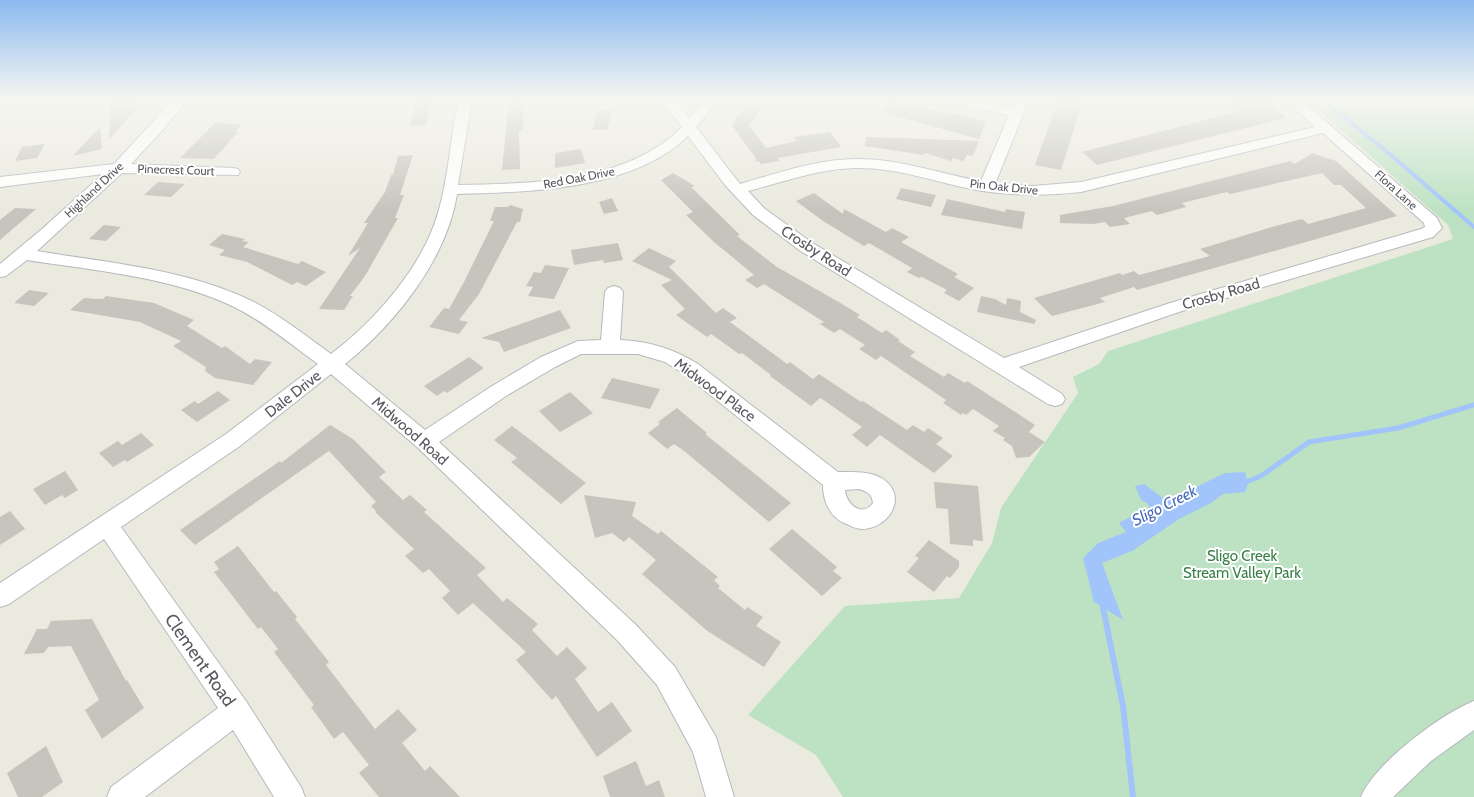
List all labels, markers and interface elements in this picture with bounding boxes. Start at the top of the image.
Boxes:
street label: Highland Drive [61,159,126,221]
street label: Pinecrest Court [137,161,215,178]
street label: Red Oak Drive [542,163,616,192]
street label: Flora Lane [1372,167,1421,213]
street label: Pin Oak Drive [969,175,1039,198]
street label: Crosby Road [778,222,854,280]
street label: Crosby Road [1180,274,1262,314]
street label: Midwood Place [671,354,759,426]
street label: Dale Drive [261,366,325,421]
street label: Midwood Road [368,393,452,469]
water label: Sligo Creek [1129,481,1201,530]
park label: Sligo Creek Stream Valley Park [1183,547,1301,582]
street label: Clement Road [160,609,240,711]

